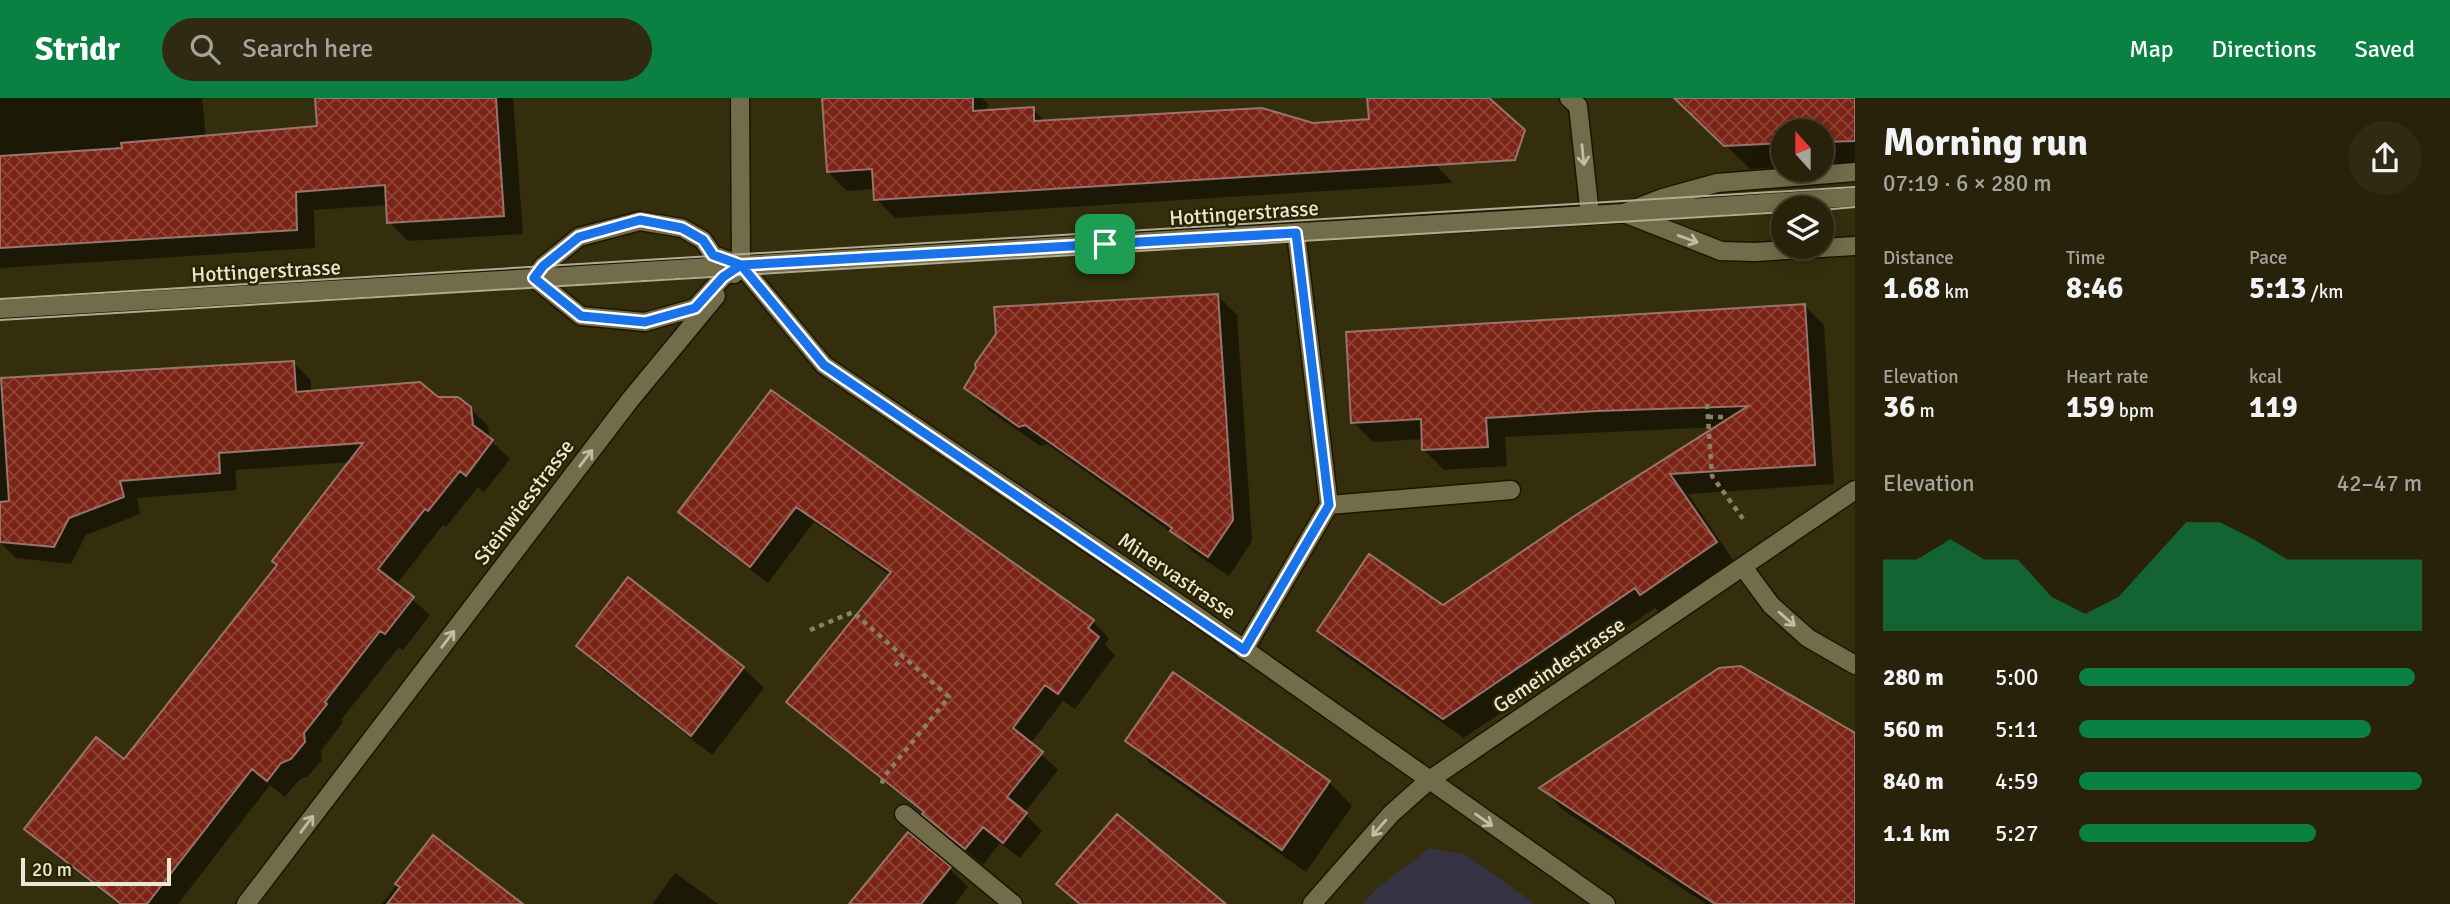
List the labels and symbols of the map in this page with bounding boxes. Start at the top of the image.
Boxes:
north arrow [1771,119,1834,182]
one-way arrow [1577,143,1590,166]
street label: Hottingerstrasse [1168,195,1320,231]
pin [1075,214,1135,274]
one-way arrow [1676,233,1698,246]
street label: Hottingerstrasse [190,254,342,288]
street label: Steinwiesstrasse [468,434,580,570]
one-way arrow [578,449,593,468]
street label: Minervastrasse [1113,527,1241,625]
street label: Gemeindestrasse [1488,611,1630,719]
one-way arrow [1778,611,1796,627]
one-way arrow [441,631,456,649]
one-way arrow [1474,813,1493,827]
one-way arrow [300,815,315,834]
one-way arrow [1371,819,1387,837]
scale bar [21,855,172,887]

